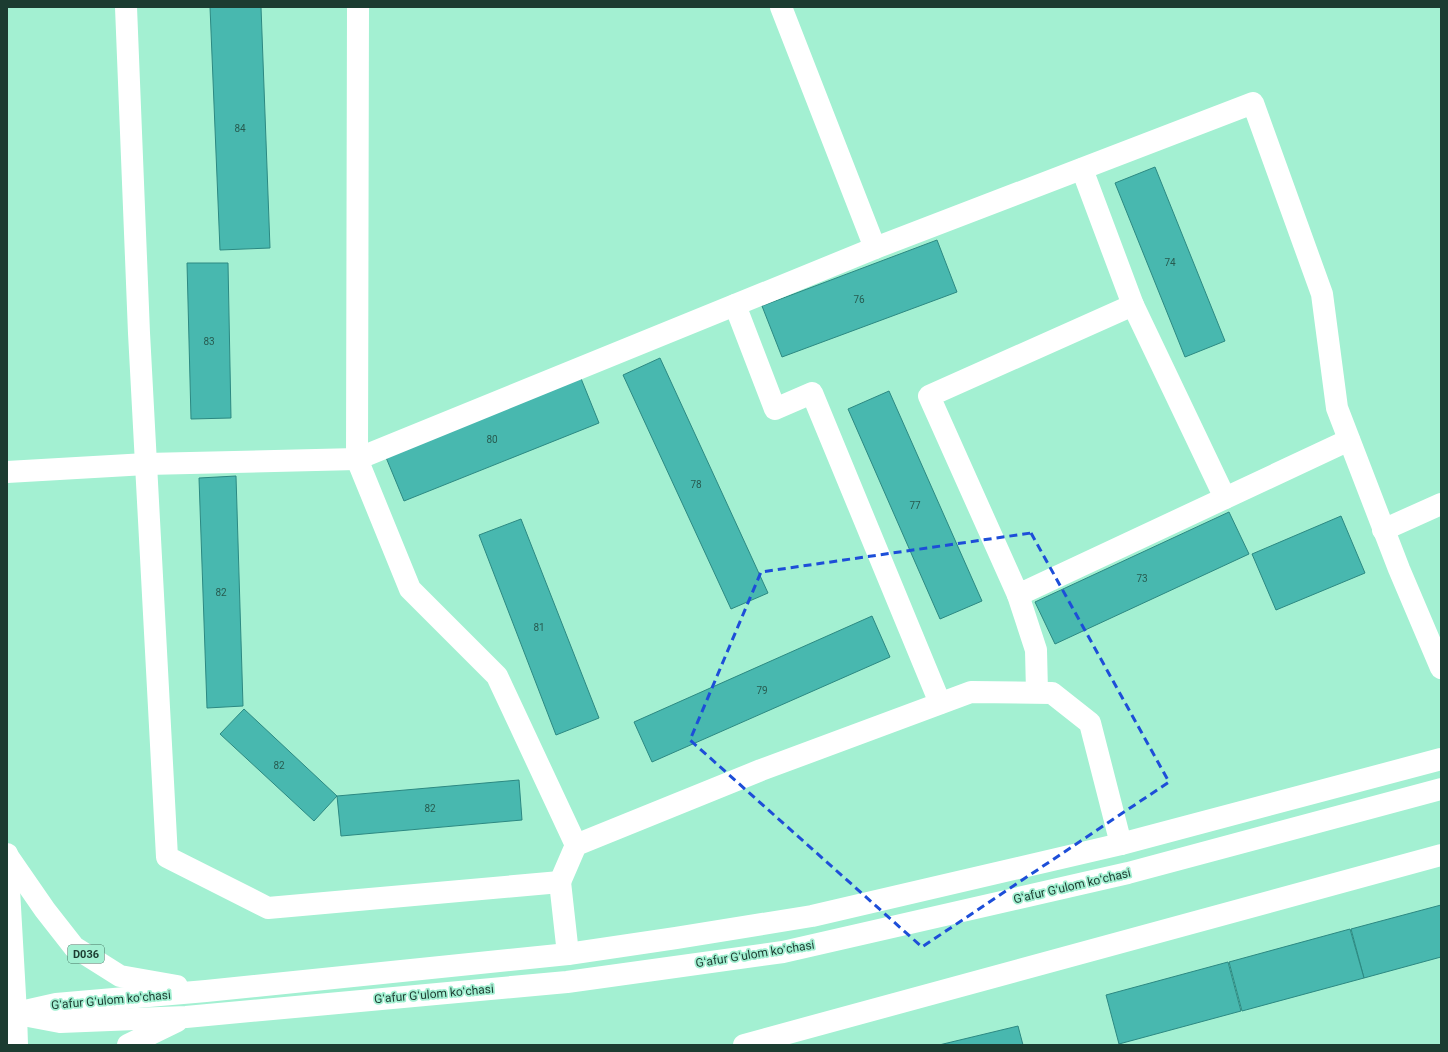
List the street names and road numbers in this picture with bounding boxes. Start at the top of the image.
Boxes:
street label: Gʻafur Gʻulom koʻchasi [1012,866,1132,906]
street label: Gʻafur Gʻulom koʻchasi [695,938,815,970]
road number: D036 [68,945,104,963]
street label: Gʻafur Gʻulom koʻchasi [374,982,494,1006]
street label: Gʻafur Gʻulom koʻchasi [51,988,171,1012]

